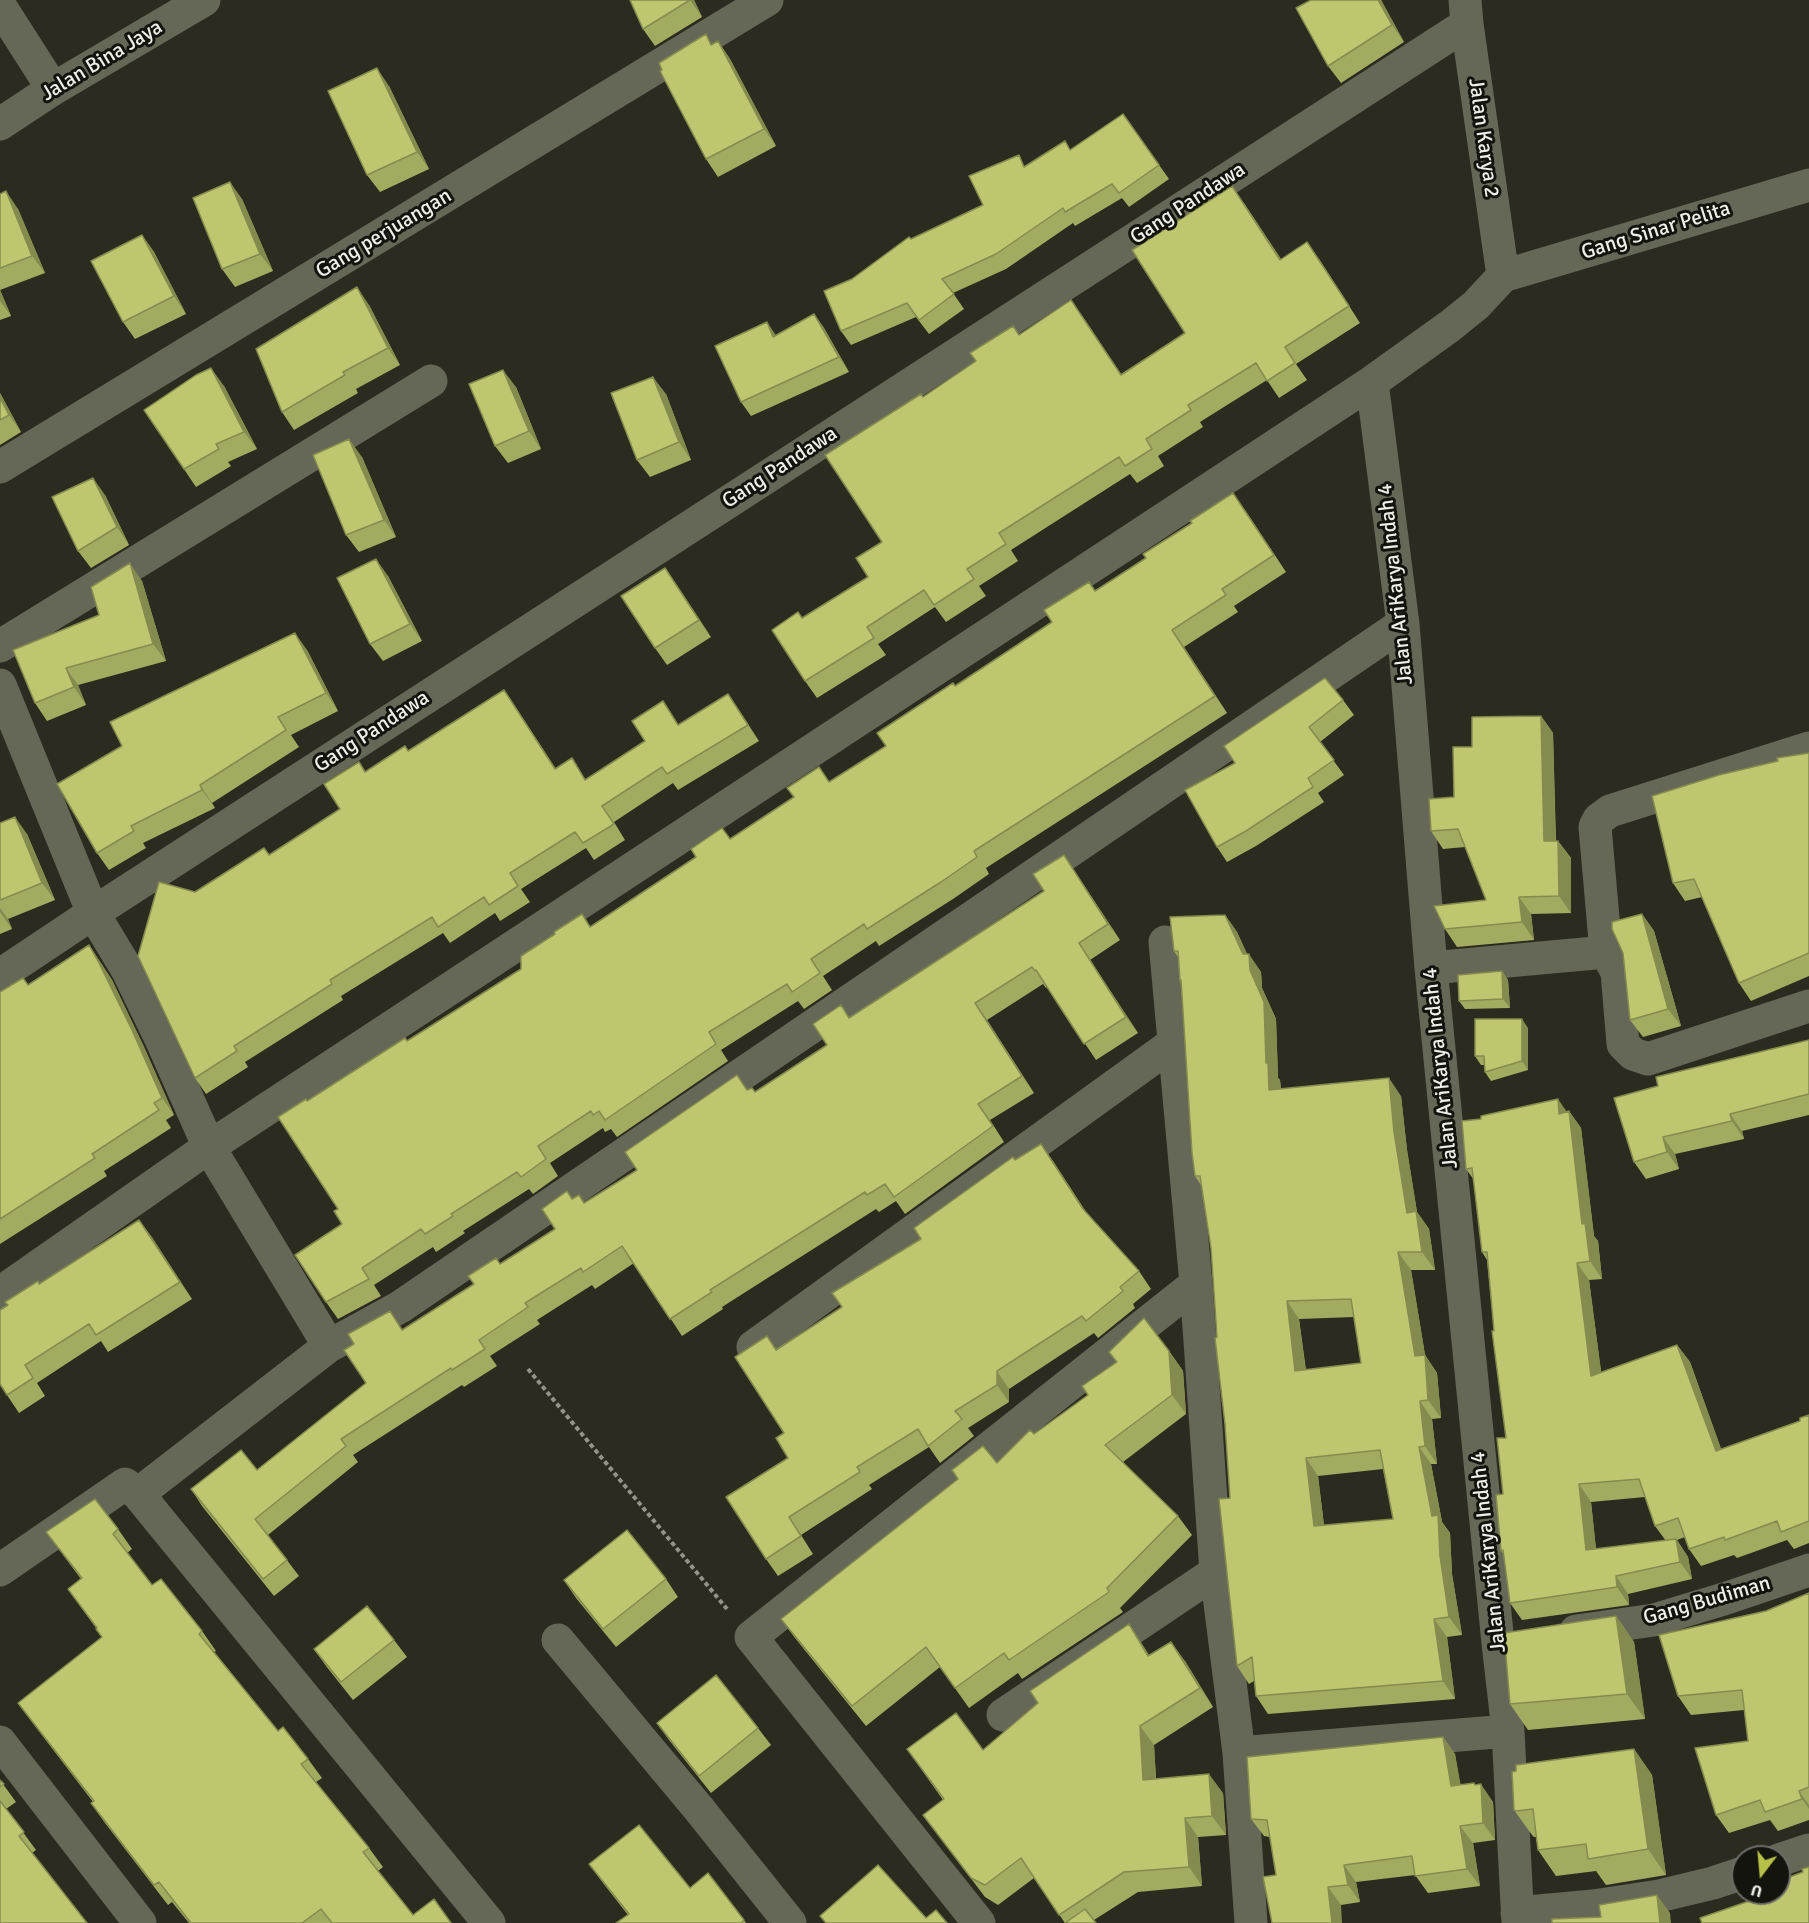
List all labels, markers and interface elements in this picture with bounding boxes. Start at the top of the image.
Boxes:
street label: Jalan Bina Jaya [37,15,167,107]
street label: Jalan Karya 2 [1462,77,1504,199]
street label: Gang Pandawa [1126,157,1250,251]
street label: Gang perjuangan [312,184,456,284]
street label: Gang Sinar Pelita [1578,196,1734,266]
street label: Gang Pandawa [718,421,842,515]
street label: Jalan AriKarya Indah 4 [1373,482,1419,686]
street label: Gang Pandawa [310,685,434,779]
street label: Jalan AriKarya Indah 4 [1418,966,1464,1170]
street label: Jalan AriKarya Indah 4 [1466,1450,1512,1654]
street label: Gang Budiman [1641,1571,1773,1631]
north arrow [1731,1845,1791,1905]
text: U [1749,1879,1765,1901]

